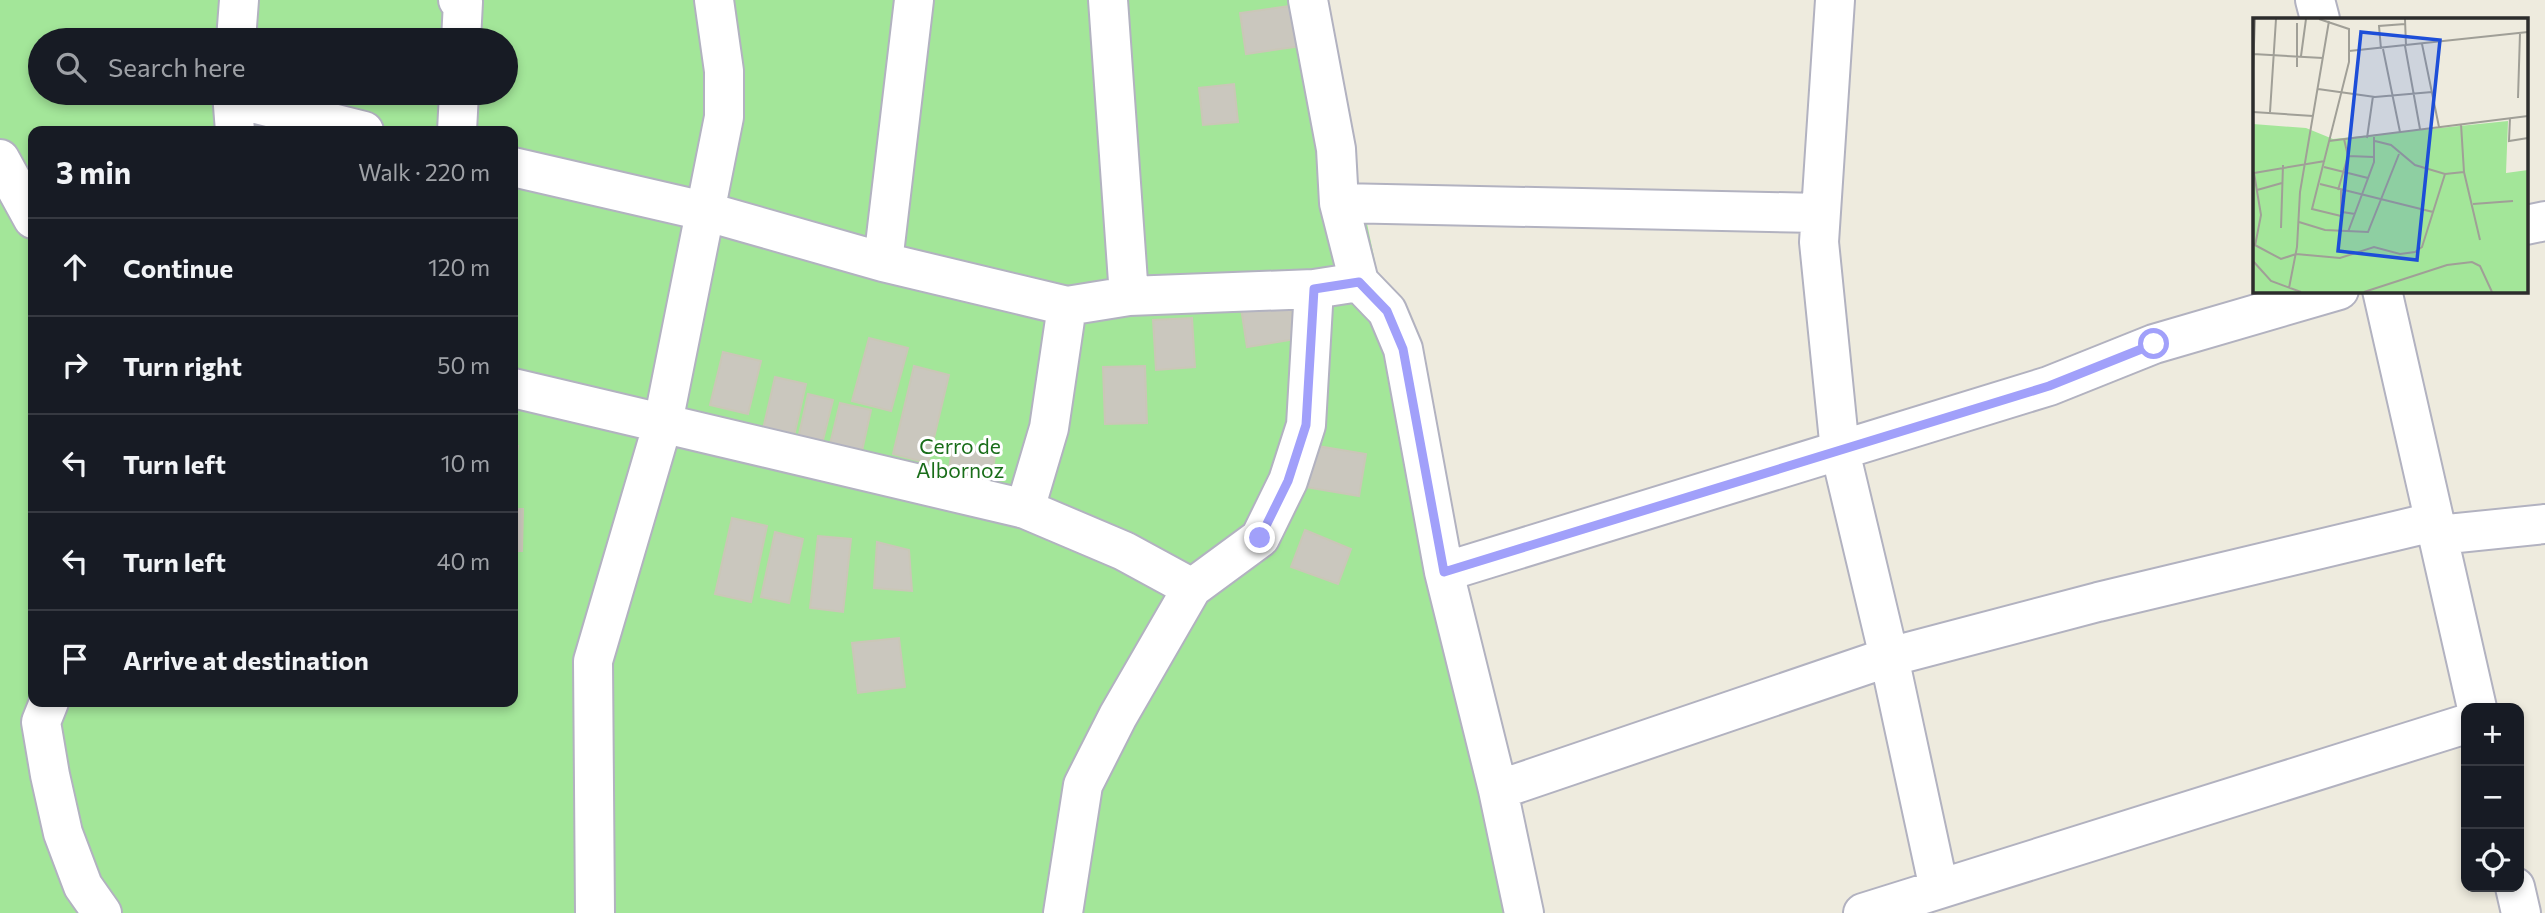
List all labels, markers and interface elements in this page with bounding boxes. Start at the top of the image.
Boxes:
inset map [2253,18,2528,292]
search box [28,28,518,105]
icon: search [52,48,90,86]
text: Search here [108,51,246,82]
text: 3 min [56,153,131,190]
text: Walk · 220 m [358,158,490,186]
icon: ahead [56,248,94,286]
text: Continue [123,252,233,283]
text: 120 m [428,253,490,281]
route start [2138,328,2169,359]
icon: right [56,346,94,384]
text: Turn right [123,350,242,381]
text: 50 m [437,351,490,379]
park label: Cerro de Albornoz [916,433,1004,482]
icon: left [56,444,94,482]
text: Turn left [123,448,226,479]
text: 10 m [441,449,490,477]
route end [1244,522,1275,553]
icon: left [56,542,94,580]
text: Turn left [123,546,226,577]
text: 40 m [437,547,490,575]
icon: arrive [56,640,94,678]
text: Arrive at destination [123,644,369,675]
map controls [2461,703,2524,892]
button: + [2461,703,2524,766]
button: − [2461,766,2524,829]
button: locate [2461,829,2524,892]

